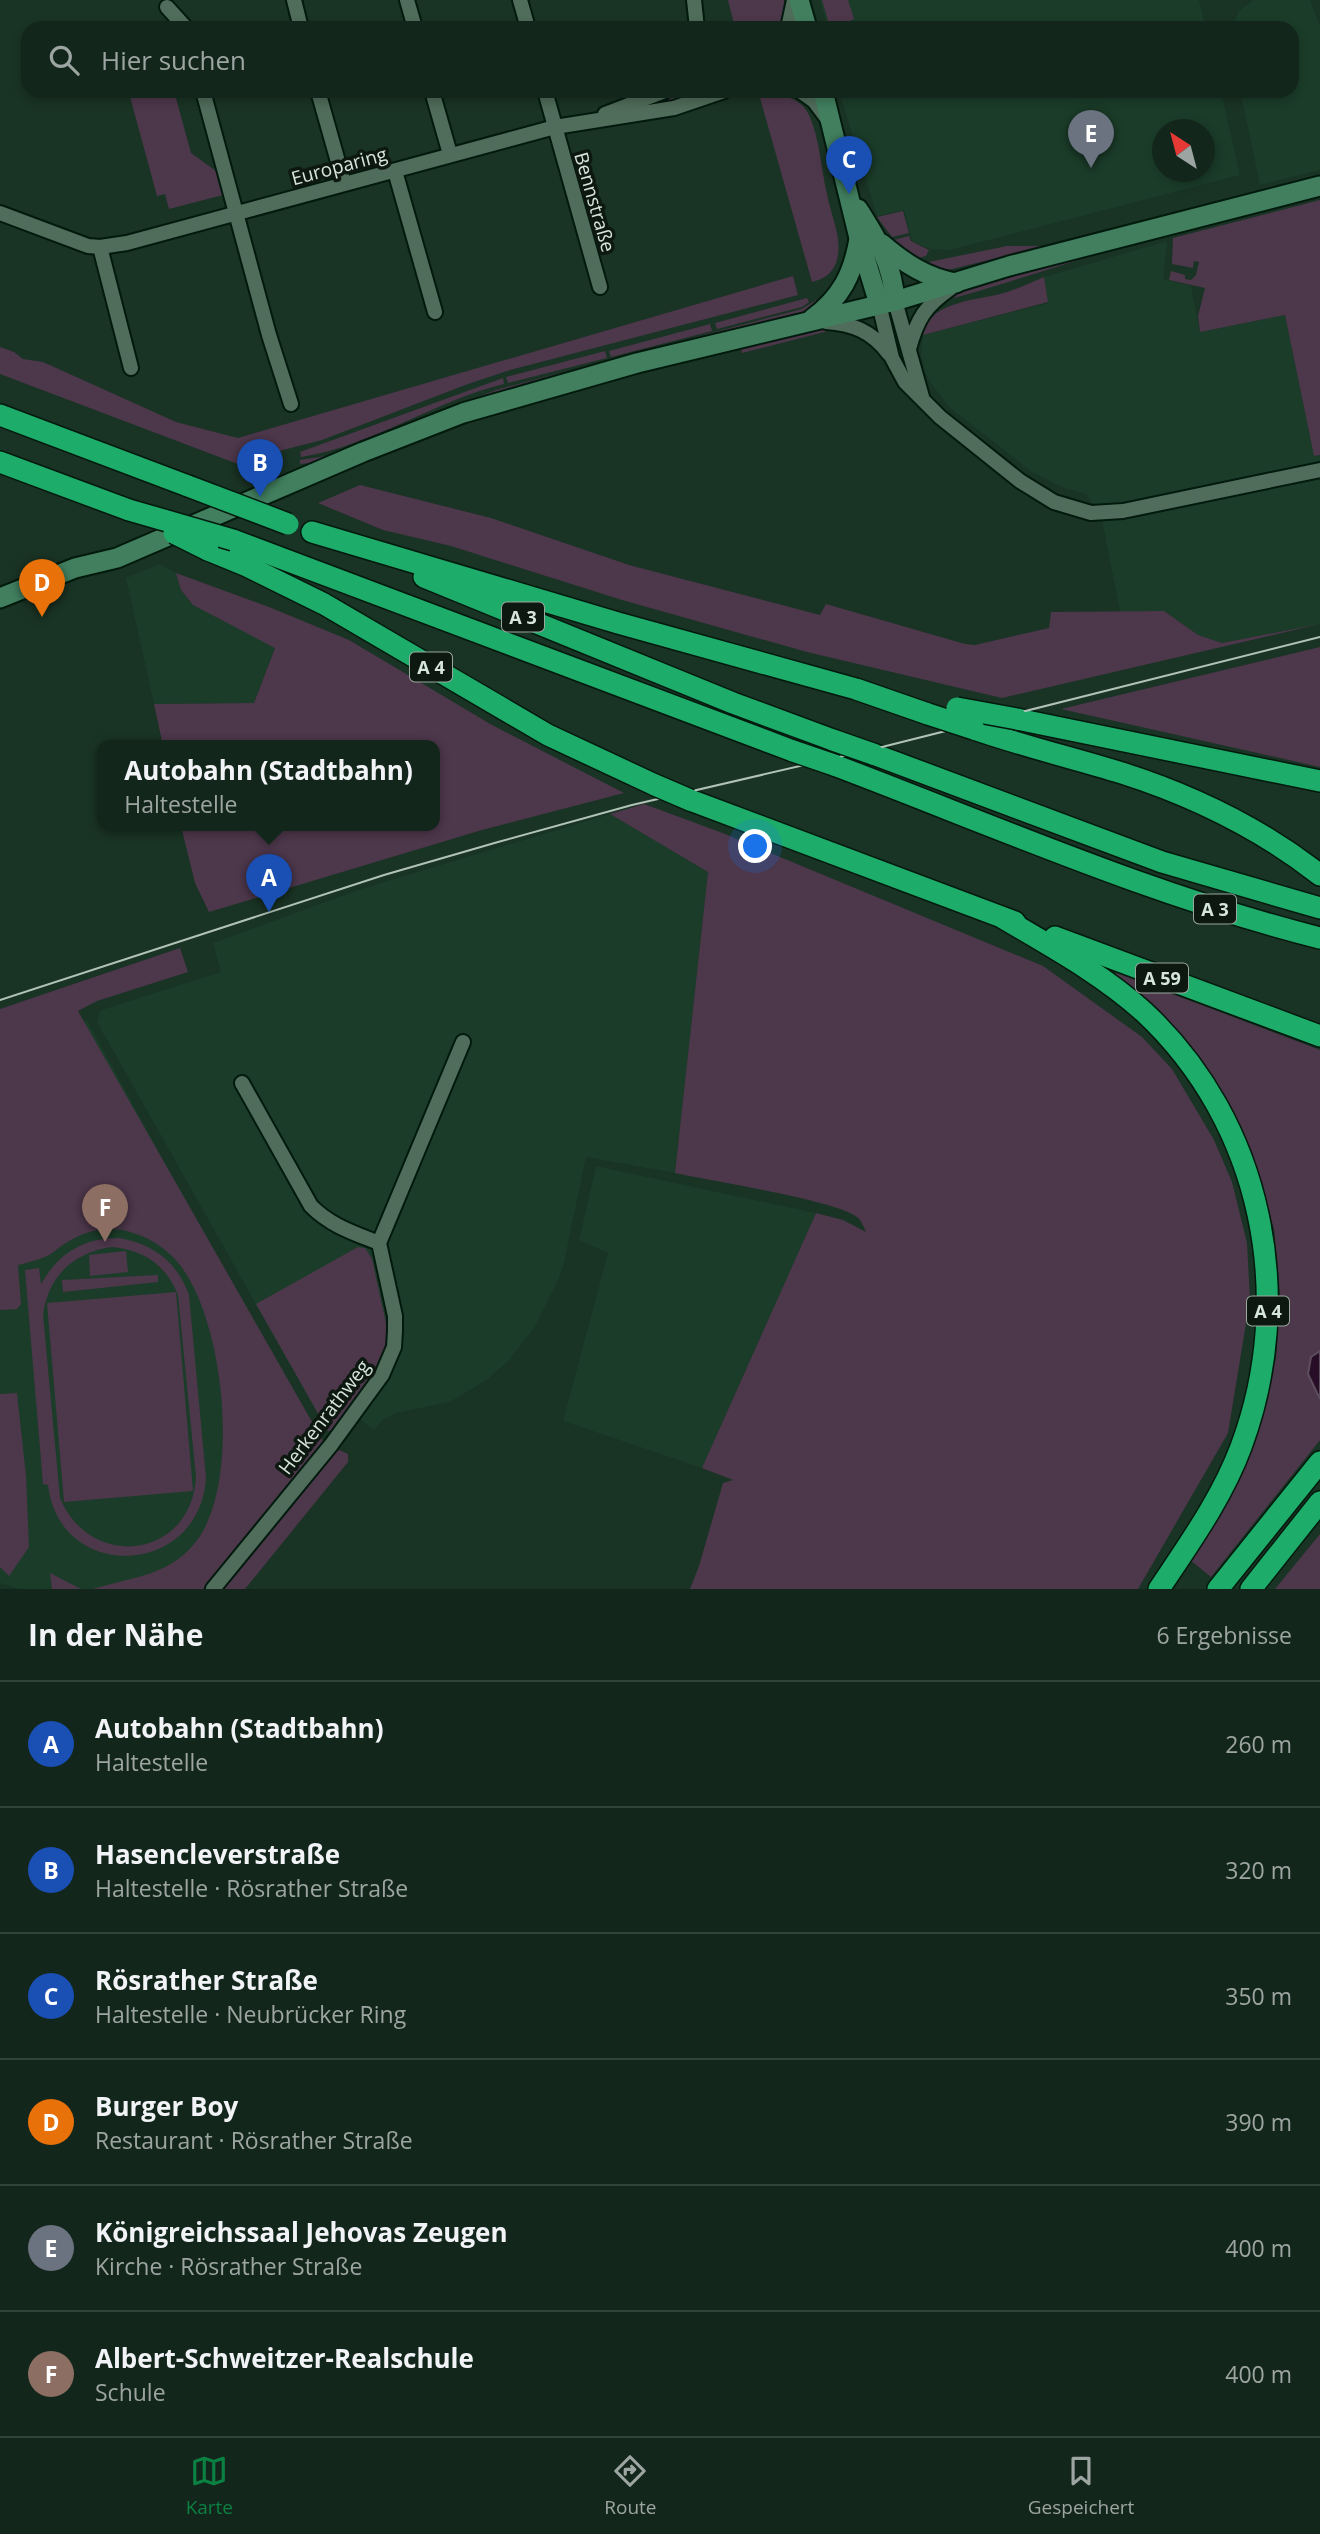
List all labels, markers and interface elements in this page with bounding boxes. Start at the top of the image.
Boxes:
search box [21,21,1299,98]
icon: search [45,41,83,79]
text: Hier suchen [101,42,246,78]
pin: E [1068,110,1114,168]
north arrow [1152,119,1215,182]
pin: C [826,136,872,194]
street label: Europaring [288,141,390,191]
street label: Bennstraße [568,149,622,255]
pin: B [237,439,283,497]
pin: D [19,559,65,617]
road number: A 3 [502,602,544,632]
road number: A 4 [410,652,452,682]
popup [97,740,440,831]
text: Autobahn (Stadtbahn) [124,752,413,788]
text: Haltestelle [124,788,238,820]
your location [738,829,772,863]
pin: A [246,854,292,912]
road number: A 3 [1194,894,1236,924]
road number: A 59 [1136,964,1188,993]
pin: F [82,1184,128,1242]
road number: A 4 [1247,1296,1289,1326]
street label: Herkenrathweg [272,1354,376,1480]
text: In der Nähe [28,1614,204,1655]
text: 6 Ergebnisse [1156,1619,1292,1651]
text: Autobahn (Stadtbahn) [95,1710,384,1746]
text: A [43,1728,59,1760]
text: 260 m [1225,1728,1292,1760]
text: Haltestelle [95,1746,208,1778]
text: Hasencleverstraße [95,1836,340,1872]
text: B [43,1854,59,1886]
text: 320 m [1225,1854,1292,1886]
text: Haltestelle · Rösrather Straße [95,1872,408,1904]
text: Rösrather Straße [95,1962,318,1998]
text: C [44,1980,58,2012]
text: 350 m [1225,1980,1292,2012]
text: Haltestelle · Neubrücker Ring [95,1998,406,2030]
text: Burger Boy [95,2088,238,2124]
text: D [42,2106,60,2138]
text: 390 m [1225,2106,1292,2138]
text: Restaurant · Rösrather Straße [95,2124,413,2156]
text: Königreichssaal Jehovas Zeugen [95,2214,508,2250]
text: E [45,2232,57,2264]
text: 400 m [1225,2232,1292,2264]
text: Kirche · Rösrather Straße [95,2250,362,2282]
text: Albert-Schweitzer-Realschule [95,2340,474,2376]
text: F [45,2358,57,2390]
text: 400 m [1225,2358,1292,2390]
text: Schule [95,2376,166,2408]
tab: Karte [186,2452,233,2520]
tab: Route [604,2452,657,2520]
tab: Gespeichert [1028,2452,1134,2520]

